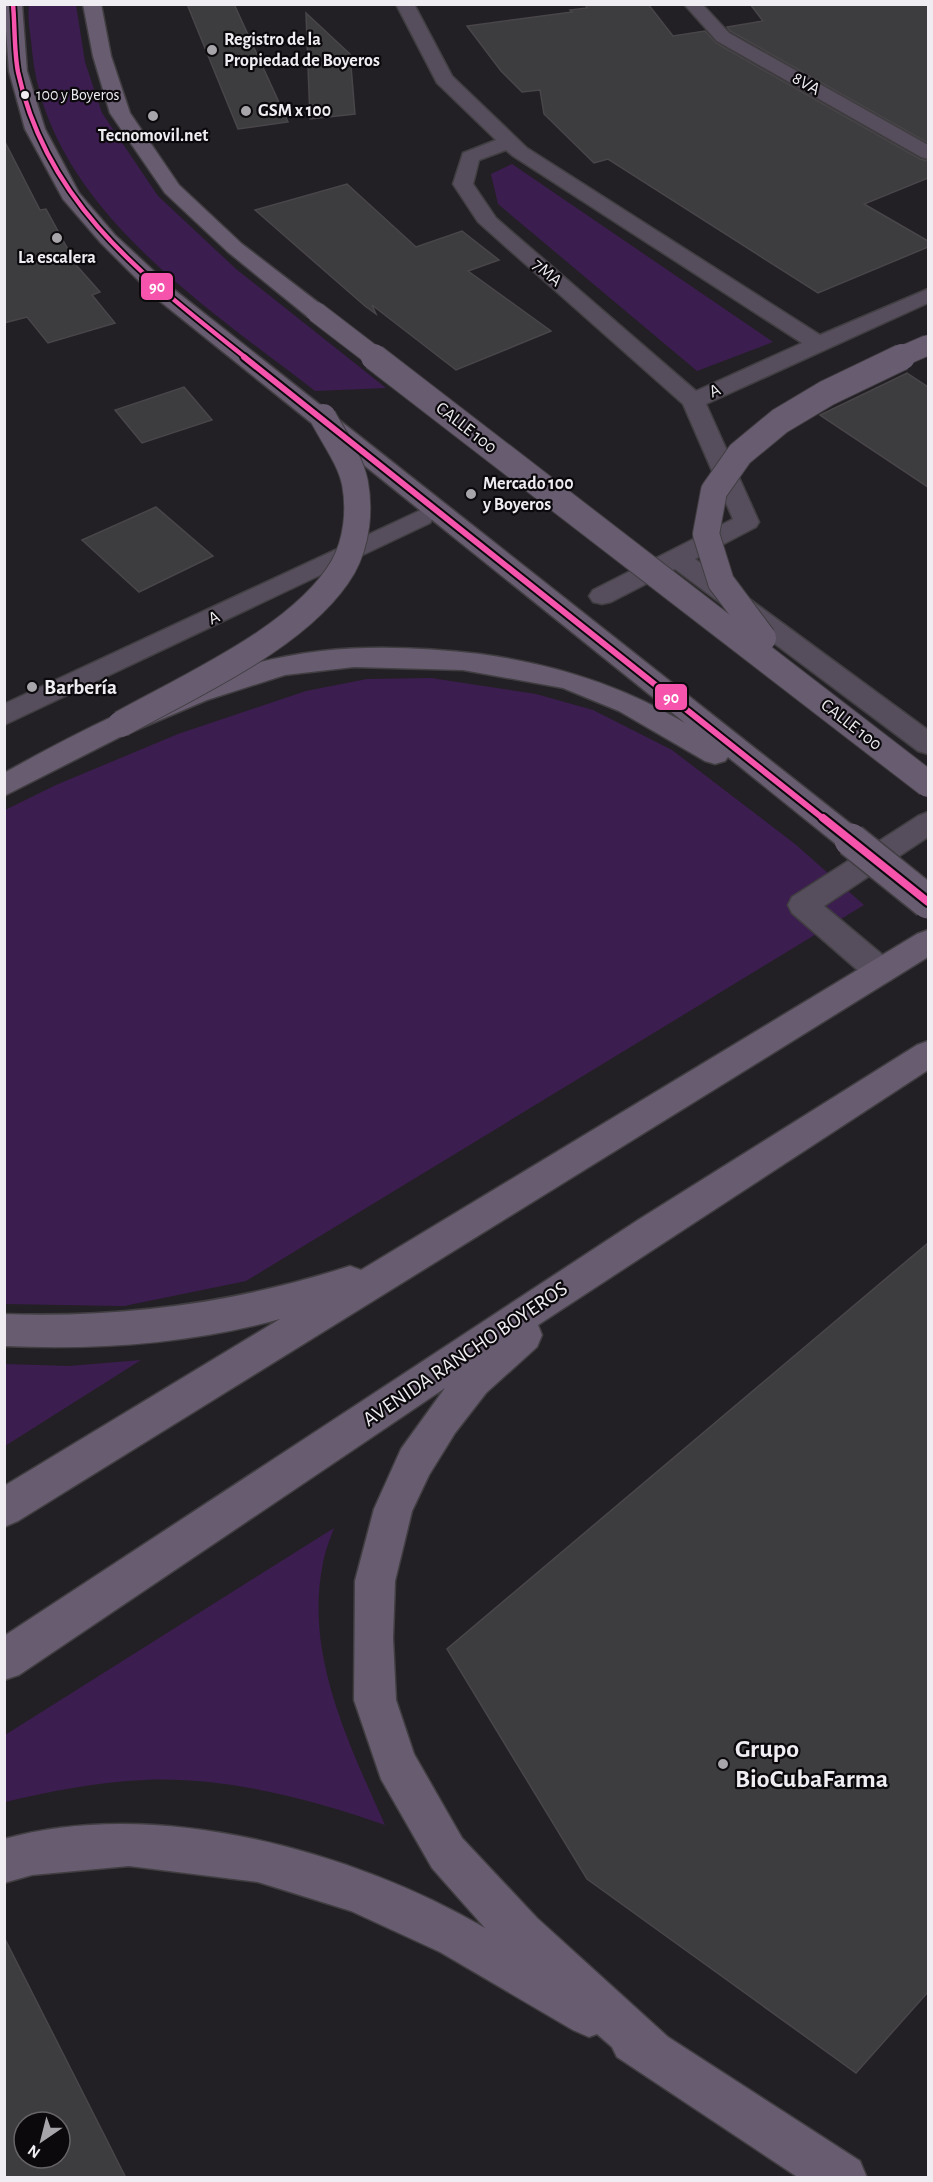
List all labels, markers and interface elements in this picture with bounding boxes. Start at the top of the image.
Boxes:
place label: Registro de la Propiedad de Boyeros [224,31,380,70]
marker: Registro de la Propiedad de Boyeros [205,43,219,57]
street label: 8VA [789,69,823,99]
place label: 100 y Boyeros [36,87,120,104]
marker: 100 y Boyeros [19,89,31,101]
place label: GSM x 100 [258,102,331,120]
marker: GSM x 100 [239,104,253,118]
marker: Tecnomovil.net [146,109,160,123]
place label: Tecnomovil.net [98,127,208,145]
marker: La escalera [50,231,64,245]
place label: La escalera [18,249,96,267]
street label: 7MA [529,256,565,291]
line badge: 90 [140,272,174,301]
text: 90 [149,279,165,295]
street label: A [707,380,724,401]
street label: CALLE 100 [432,399,500,457]
place label: Mercado 100 y Boyeros [482,475,574,514]
marker: Mercado 100 y Boyeros [464,487,478,501]
street label: A [205,607,223,628]
place label: Barbería [44,677,117,698]
marker: Barbería [25,680,39,694]
line badge: 90 [654,683,688,711]
text: 90 [663,690,679,706]
street label: CALLE 100 [817,696,885,754]
street label: AVENIDA RANCHO BOYEROS [359,1278,571,1430]
place label: Grupo BioCubaFarma [735,1736,888,1792]
marker: Grupo BioCubaFarma [716,1757,730,1771]
north arrow [12,2110,72,2170]
text: N [25,2142,43,2161]

